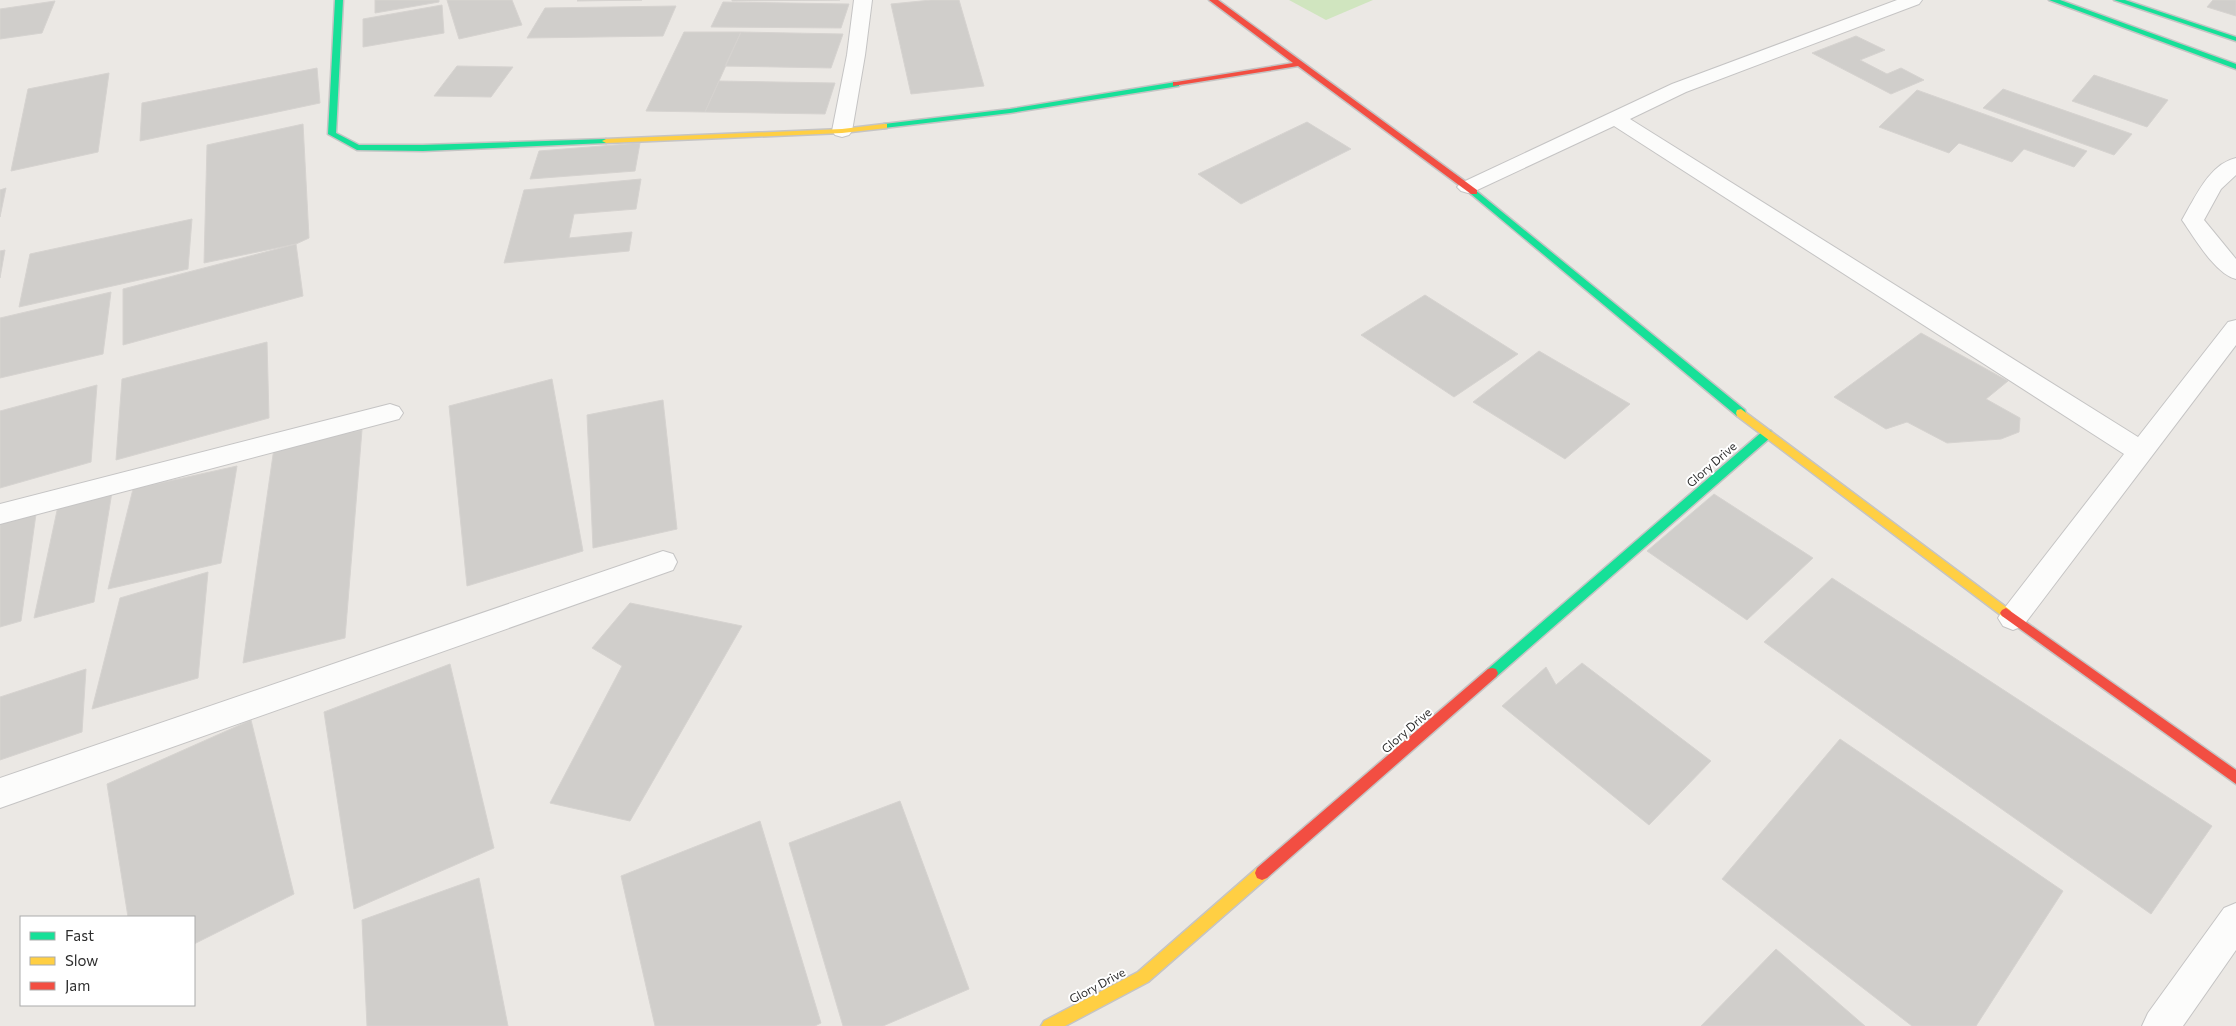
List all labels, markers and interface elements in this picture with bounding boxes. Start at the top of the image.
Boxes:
street label: Glory Drive [1683,439,1739,489]
street label: Glory Drive [1378,705,1434,755]
legend [20,916,195,1006]
text: Fast [65,926,94,944]
text: Slow [65,951,98,969]
street label: Glory Drive [1067,964,1127,1006]
text: Jam [65,976,90,994]

